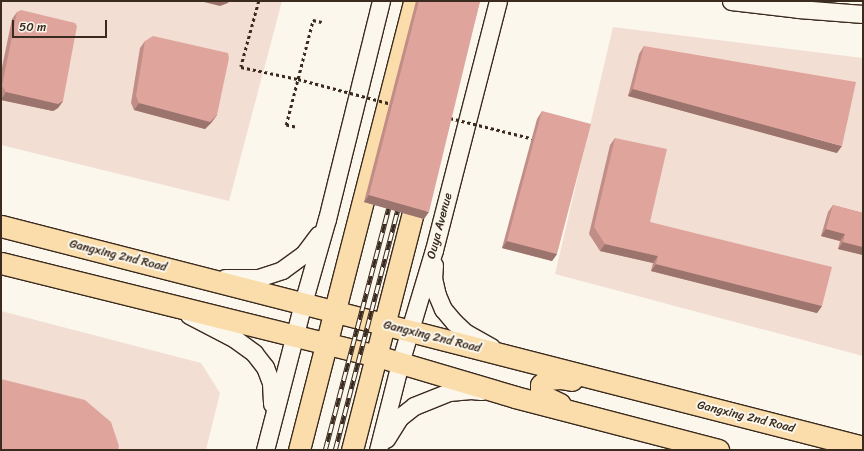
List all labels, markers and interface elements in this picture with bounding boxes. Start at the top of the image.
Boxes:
scale bar [14,12,109,38]
text: 50 m [19,16,46,38]
street label: Ouya Avenue [424,191,456,261]
street label: Gangxing 2nd Road [68,237,168,275]
street label: Gangxing 2nd Road [382,318,482,356]
street label: Gangxing 2nd Road [696,398,796,436]

